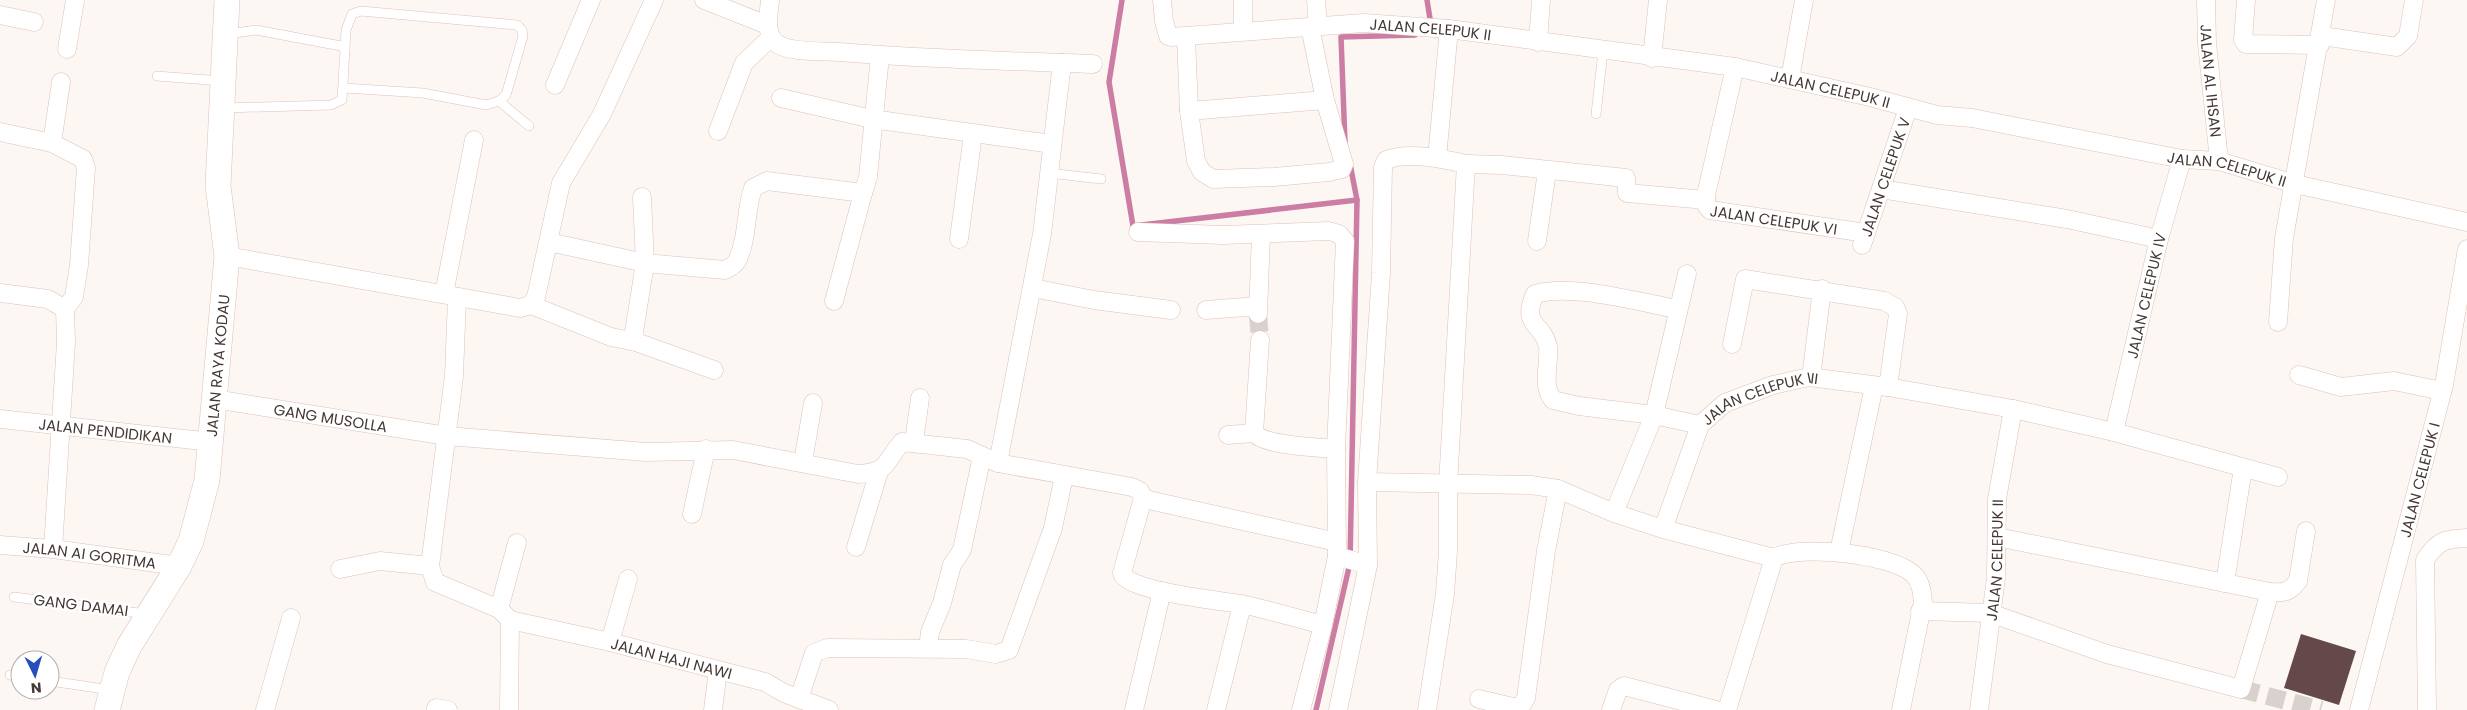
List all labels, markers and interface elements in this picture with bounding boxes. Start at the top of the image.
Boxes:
street label: JALAN CELEPUK II [1369,13,1493,45]
street label: JALAN AL IHSAN [2196,24,2227,138]
street label: JALAN CELEPUK II [1769,65,1893,113]
street label: JALAN CELEPUK V [1855,114,1915,239]
street label: JALAN CELEPUK II [2165,146,2289,191]
street label: JALAN CELEPUK VI [1709,200,1839,239]
street label: JALAN CELEPUK IV [2121,230,2171,361]
street label: JALAN RAYA KODAU [200,293,234,438]
street label: JALAN CELEPUK III [1697,366,1819,430]
street label: GANG MUSOLLA [272,398,389,437]
street label: JALAN PENDIDIKAN [37,413,173,448]
street label: JALAN CELEPUK I [2394,420,2444,540]
street label: JALAN CELEPUK II [1980,499,2007,622]
street label: JALAN AI GORITMA [22,536,158,573]
street label: GANG DAMAI [32,589,130,621]
street label: JALAN HAJI NAWI [609,632,734,684]
north arrow [10,650,60,700]
text: N [30,678,42,698]

